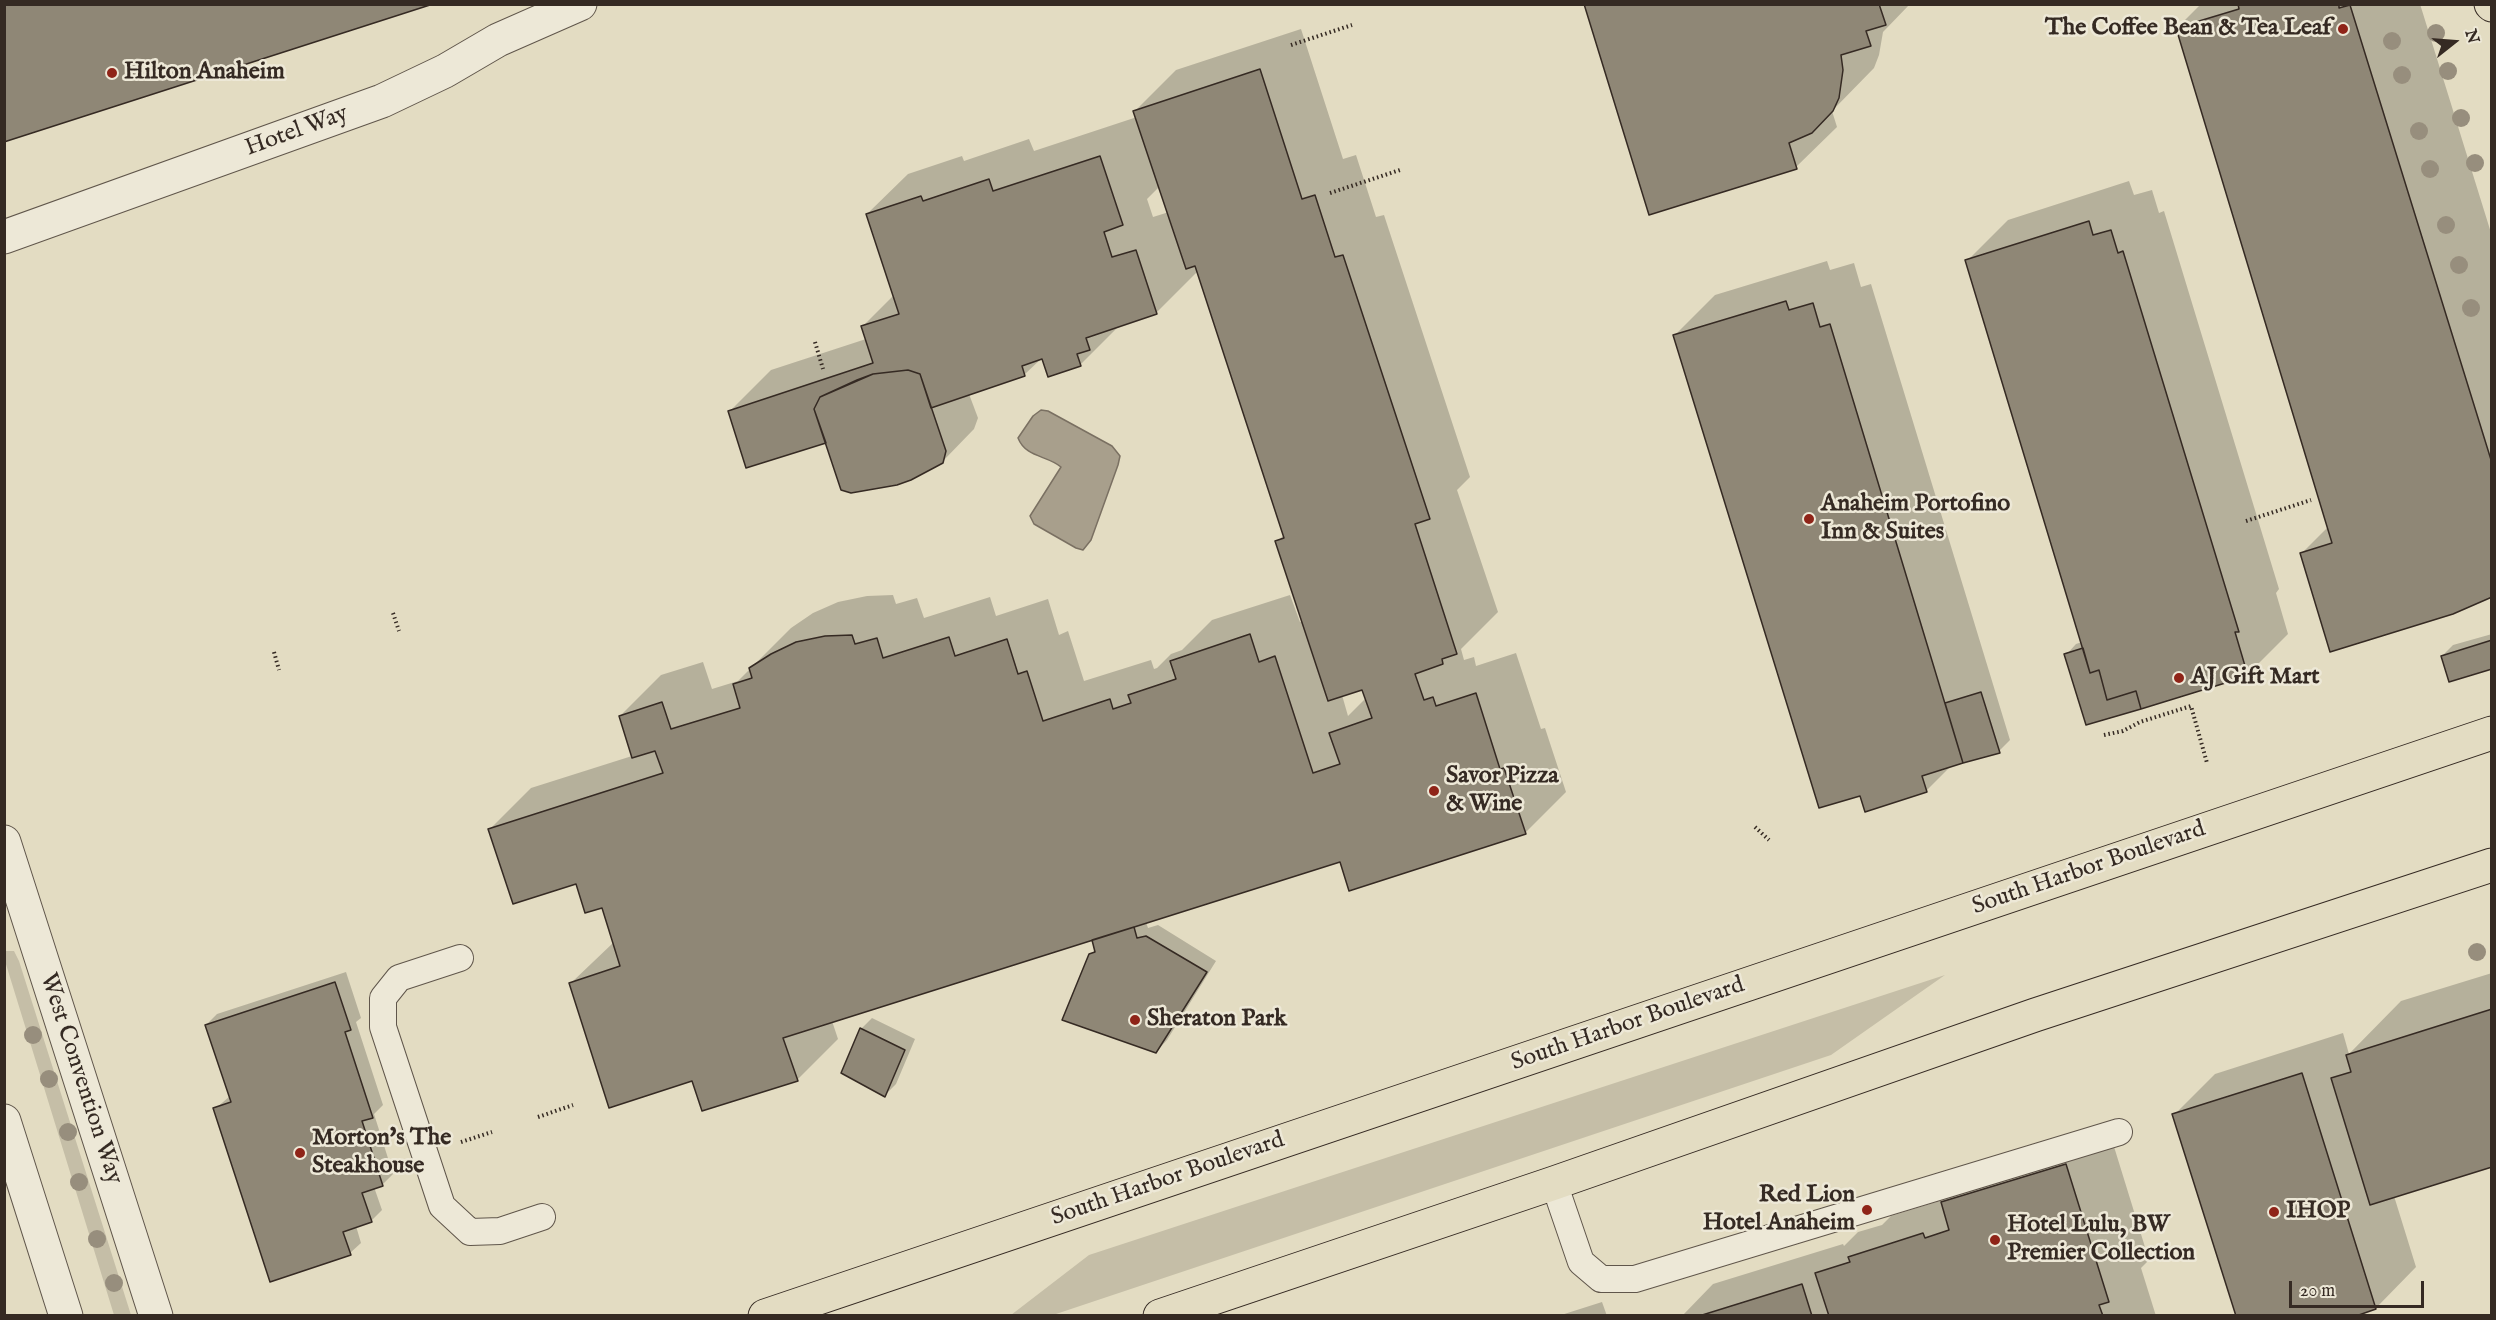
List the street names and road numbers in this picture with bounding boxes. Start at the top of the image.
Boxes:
street label: Hotel Way [242,100,352,164]
street label: South Harbor Boulevard [1969,816,2209,922]
street label: West Convention Way [32,970,128,1188]
street label: South Harbor Boulevard [1508,972,1748,1078]
street label: South Harbor Boulevard [1048,1127,1288,1233]

